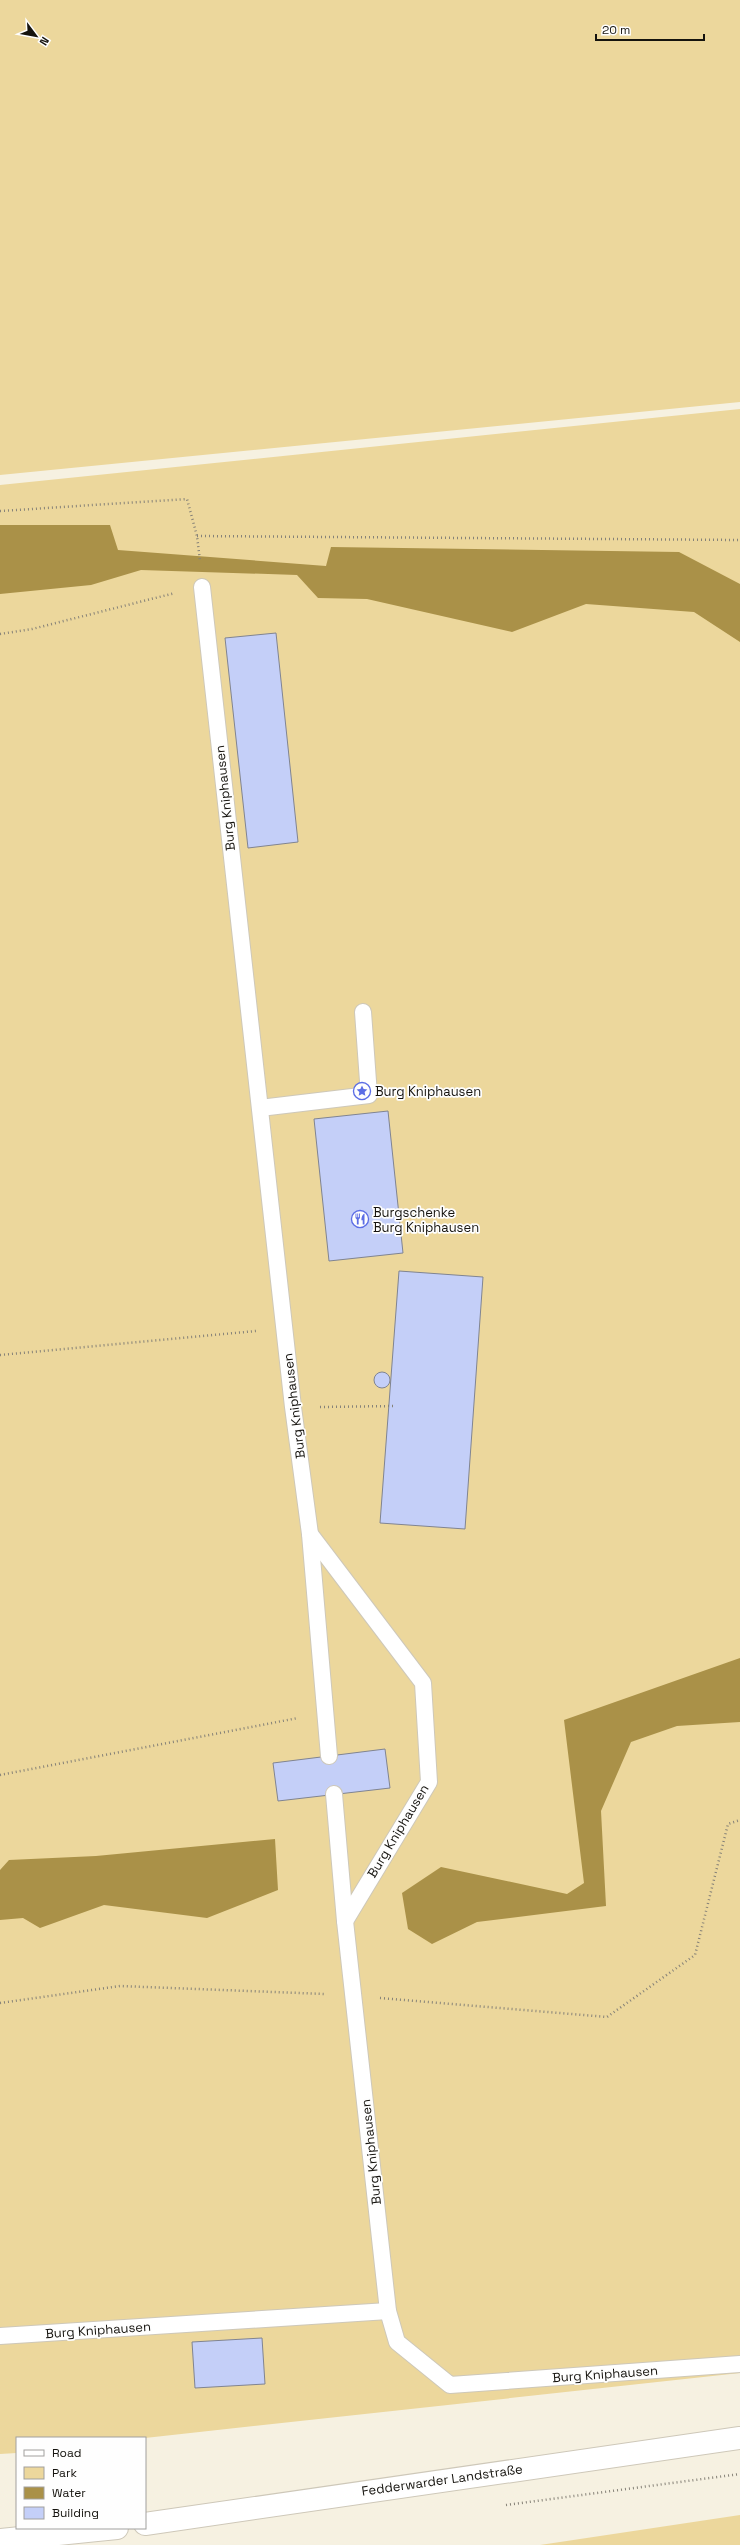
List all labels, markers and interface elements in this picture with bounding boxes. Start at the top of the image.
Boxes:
north arrow [16,16,56,56]
scale bar [596,16,704,42]
text: 20 m [602,22,630,38]
text: N [37,34,52,48]
street label: Burg Kniphausen [211,744,239,852]
place icon: Burg Kniphausen [352,1081,372,1101]
place label: Burg Kniphausen [375,1083,481,1100]
place label: Burgschenke Burg Kniphausen [373,1204,479,1236]
restaurant icon: Burgschenke Burg Kniphausen [350,1209,370,1229]
street label: Burg Kniphausen [279,1352,309,1460]
street label: Burg Kniphausen [363,1781,433,1881]
street label: Burg Kniphausen [357,2098,385,2206]
street label: Burg Kniphausen [44,2318,152,2342]
street label: Burg Kniphausen [551,2362,659,2386]
legend [16,2437,146,2529]
text: Road [52,2445,81,2461]
street label: Fedderwarder Landstraße [360,2460,524,2500]
text: Park [52,2465,77,2481]
text: Water [52,2485,86,2501]
text: Building [52,2505,99,2521]

